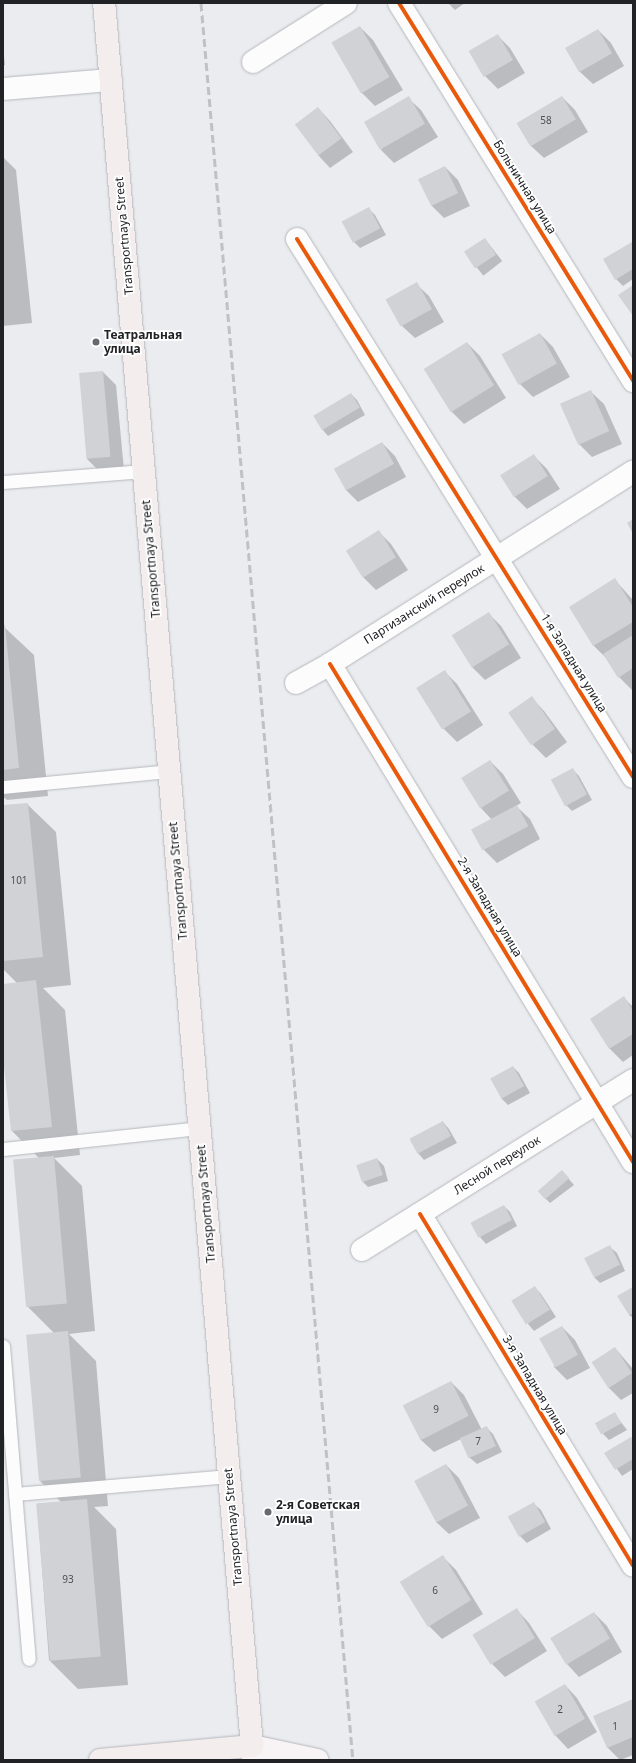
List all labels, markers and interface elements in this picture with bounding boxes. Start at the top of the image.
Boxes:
house number: 58 [540,115,552,127]
street label: Больничная улица [490,137,560,237]
street label: Transportnaya Street [112,176,136,296]
place label: Театральная улица [104,328,182,356]
marker: Театральная улица [91,337,101,347]
street label: Transportnaya Street [139,499,163,619]
street label: Партизанский переулок [361,561,487,647]
street label: 1-я Западная улица [538,611,610,715]
street label: Transportnaya Street [166,821,190,941]
street label: 2-я Западная улица [455,855,525,959]
house number: 101 [10,875,28,887]
street label: Лесной переулок [451,1133,543,1197]
street label: Transportnaya Street [194,1144,218,1264]
street label: 3-я Западная улица [500,1333,570,1437]
house number: 9 [433,1404,439,1416]
house number: 7 [475,1436,481,1448]
street label: Transportnaya Street [221,1467,245,1587]
place label: 2-я Советская улица [276,1498,360,1526]
marker: 2-я Советская улица [263,1507,273,1517]
house number: 93 [62,1574,74,1586]
house number: 6 [432,1585,438,1597]
house number: 2 [557,1704,563,1716]
house number: 1 [612,1721,618,1733]

